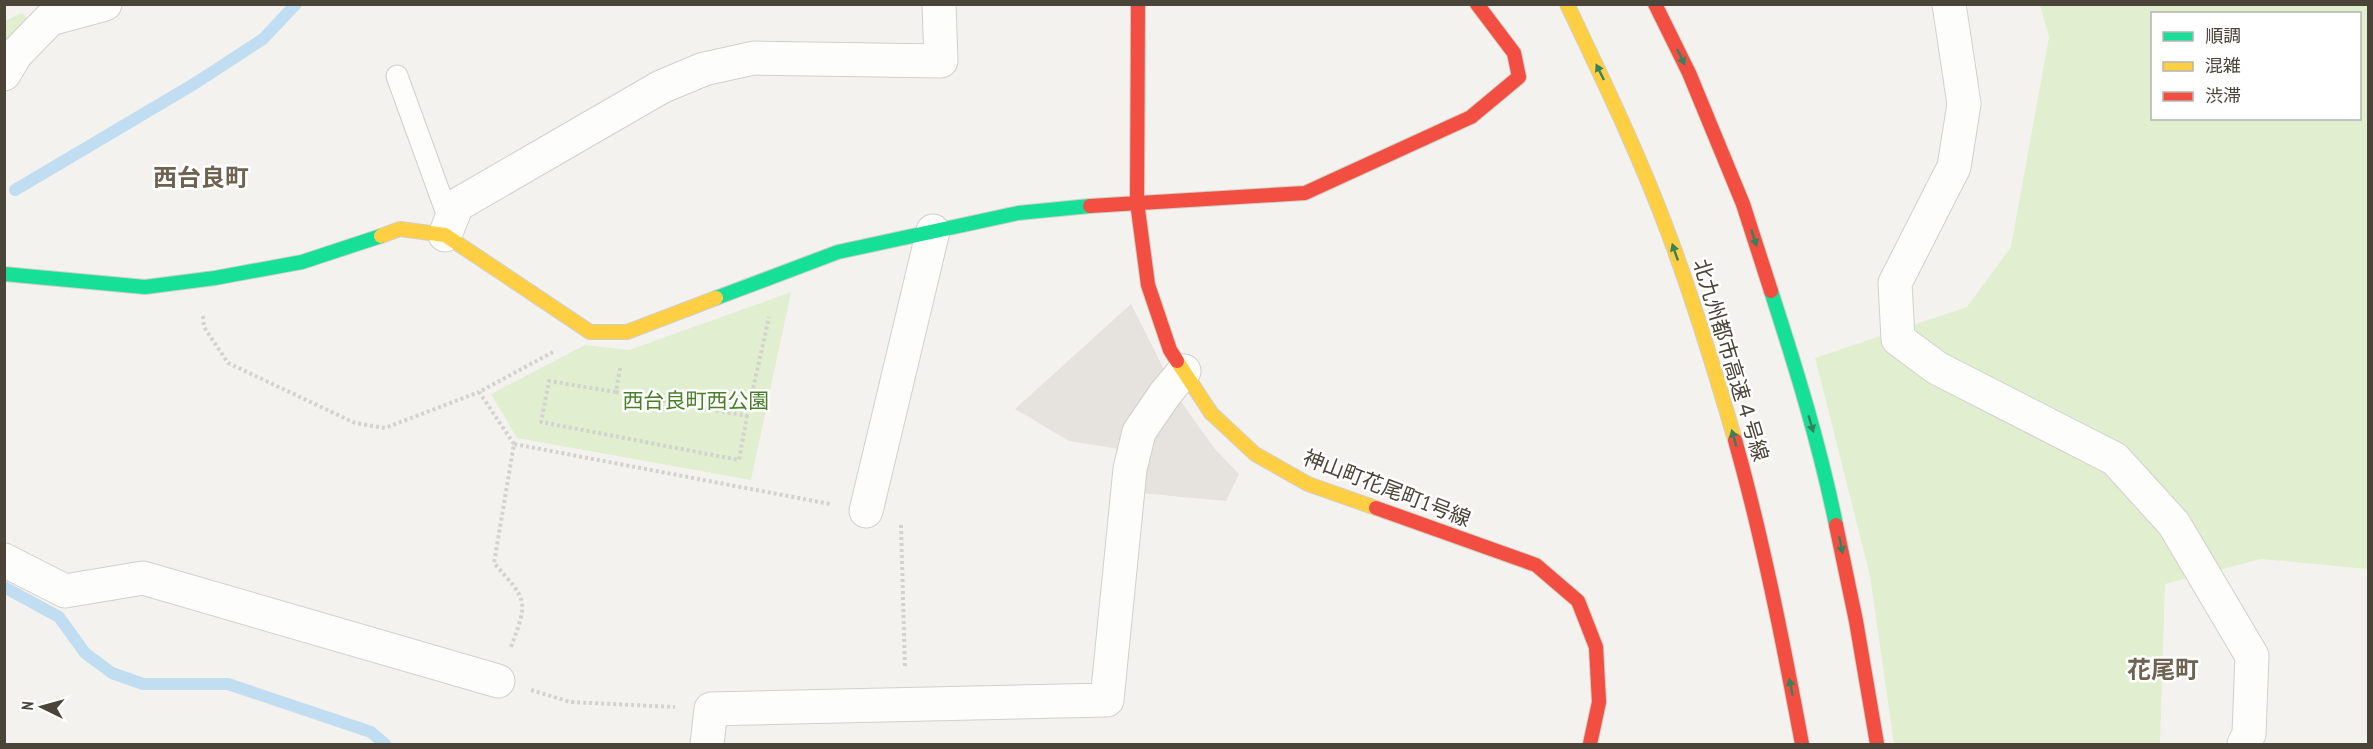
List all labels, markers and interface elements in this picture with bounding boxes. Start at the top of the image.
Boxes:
legend [2151,12,2361,120]
text: 順調 [2205,24,2241,47]
one-way arrow [1676,49,1686,66]
text: 混雑 [2205,54,2241,77]
one-way arrow [1595,64,1605,81]
text: 渋滞 [2205,84,2241,107]
district label: 西台良町 [153,162,249,193]
one-way arrow [1750,229,1759,247]
one-way arrow [1670,243,1679,261]
street label: 北九州都市高速４号線 [1687,256,1775,464]
park label: 西台良町西公園 [623,387,770,414]
one-way arrow [1807,415,1816,433]
one-way arrow [1729,429,1738,447]
street label: 神山町花尾町1号線 [1299,444,1475,532]
one-way arrow [1837,536,1846,555]
district label: 花尾町 [2127,654,2199,685]
north arrow [12,677,72,737]
one-way arrow [1786,677,1795,696]
text: N [17,701,37,711]

